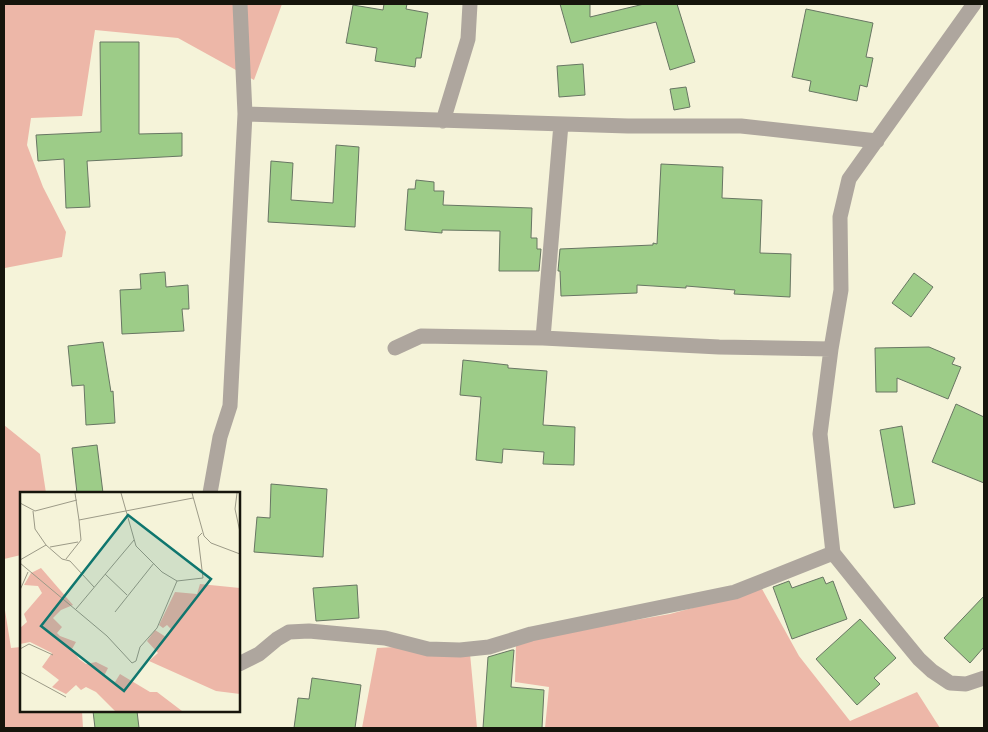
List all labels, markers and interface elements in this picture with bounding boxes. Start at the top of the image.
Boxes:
inset map [20,492,240,712]

